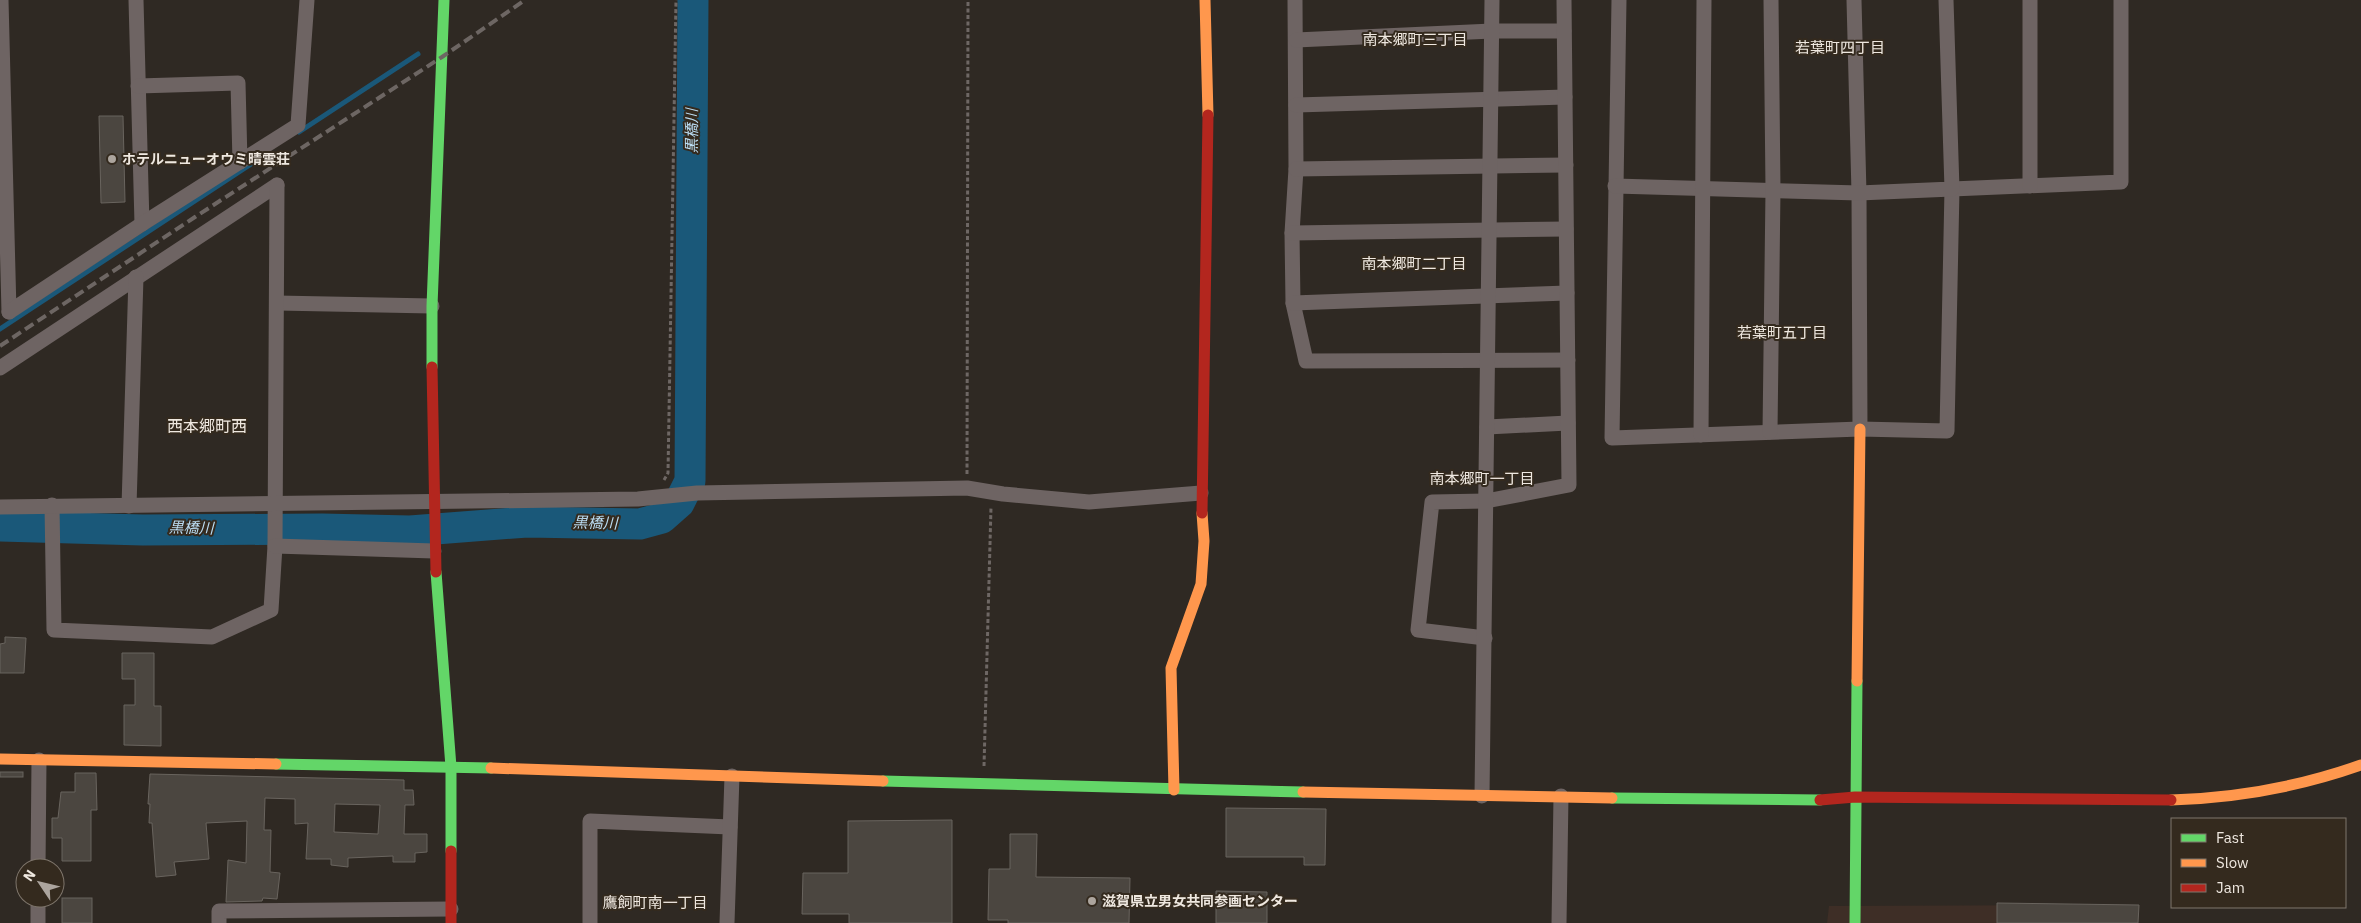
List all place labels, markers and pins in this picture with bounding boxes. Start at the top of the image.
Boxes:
place label: ホテルニューオウミ晴雲荘 [122,150,290,168]
marker: ホテルニューオウミ晴雲荘 [106,153,118,165]
place label: 滋賀県立男女共同参画センター [1102,892,1298,910]
marker: 滋賀県立男女共同参画センター [1086,895,1098,907]

